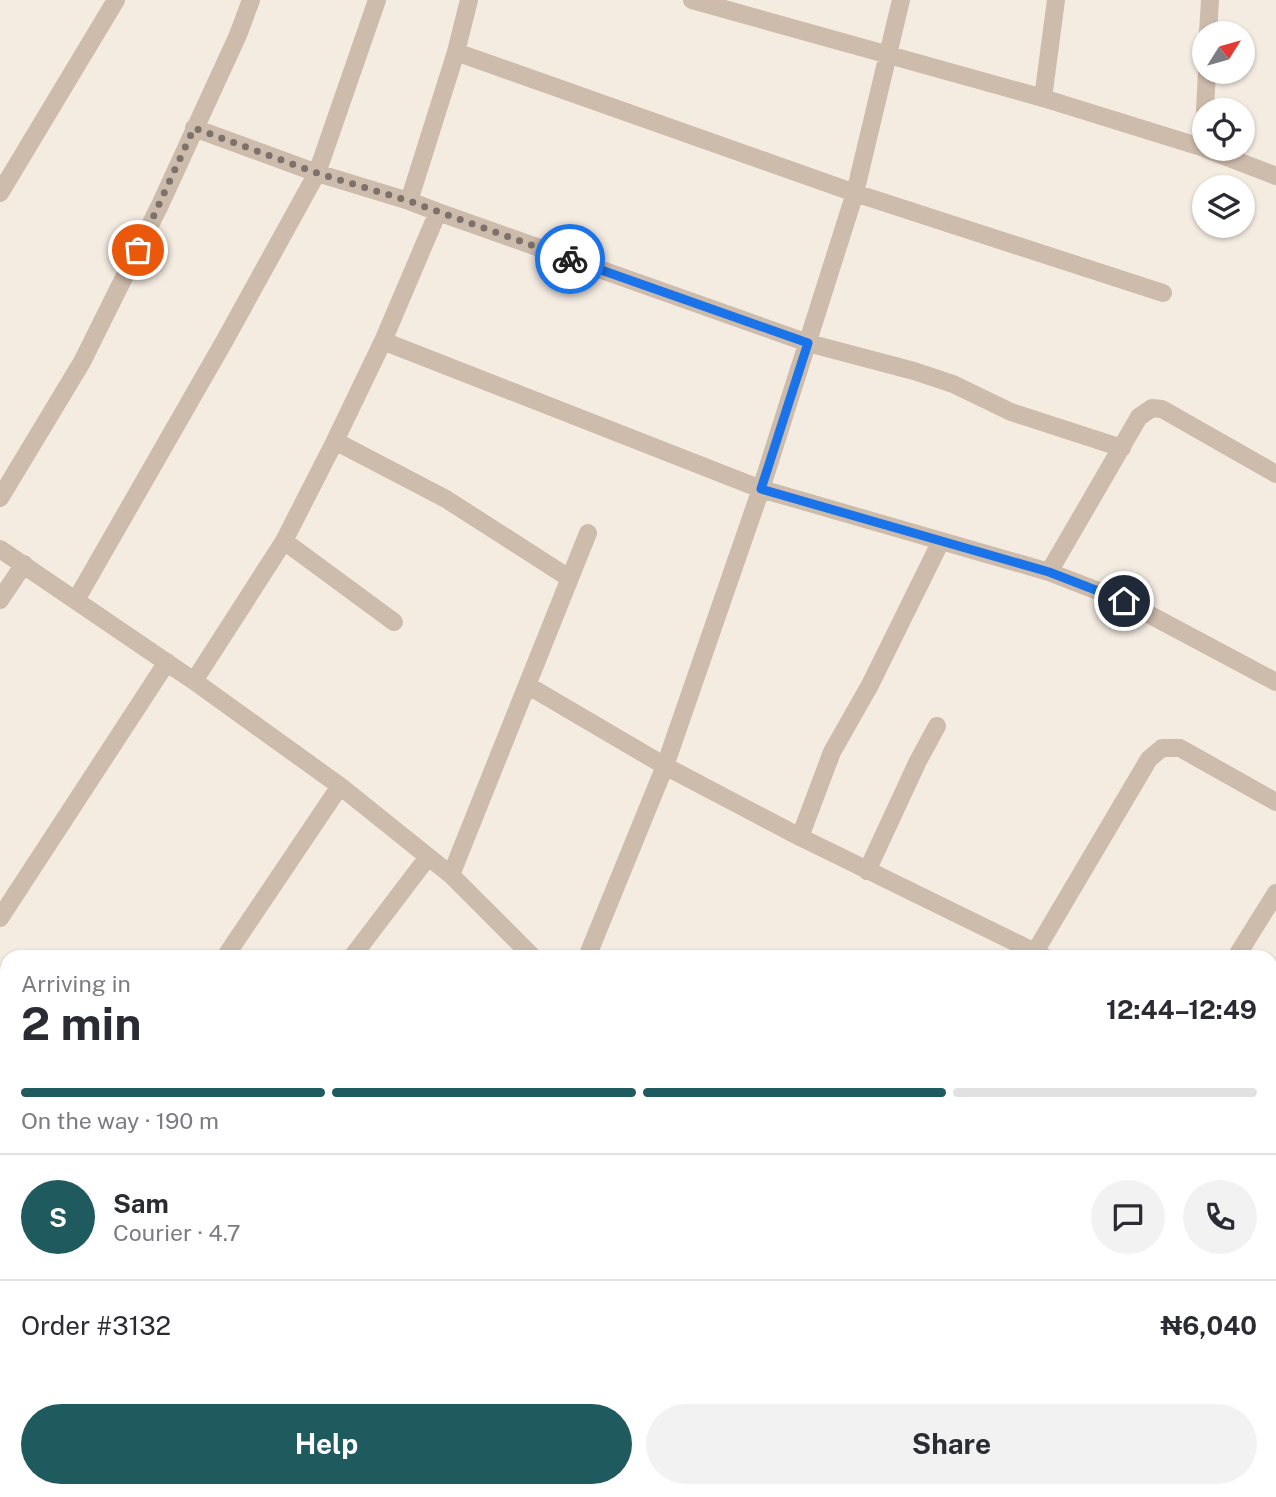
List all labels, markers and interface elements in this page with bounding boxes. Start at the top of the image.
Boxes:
north arrow [1192,21,1255,84]
map controls [1192,21,1255,238]
button: locate [1192,98,1255,161]
button: layers [1192,175,1255,238]
pin [108,220,168,280]
courier [535,224,605,294]
icon: bag [119,231,157,269]
icon: bike [551,240,589,278]
pin [1094,571,1154,631]
icon: home [1105,582,1143,620]
text: Arriving in [21,970,131,997]
text: 12:44–12:49 [1106,994,1257,1025]
text: 2 min [21,996,141,1050]
text: On the way · 190 m [21,1107,219,1134]
button: chat [1091,1180,1165,1254]
button: phone [1183,1180,1257,1254]
text: Sam [113,1188,169,1219]
text: S [49,1202,67,1233]
text: Courier · 4.7 [113,1219,241,1246]
text: Order #3132 [21,1310,171,1341]
text: ₦6,040 [1161,1310,1257,1341]
button: Help [21,1404,632,1484]
button: Share [646,1404,1257,1484]

